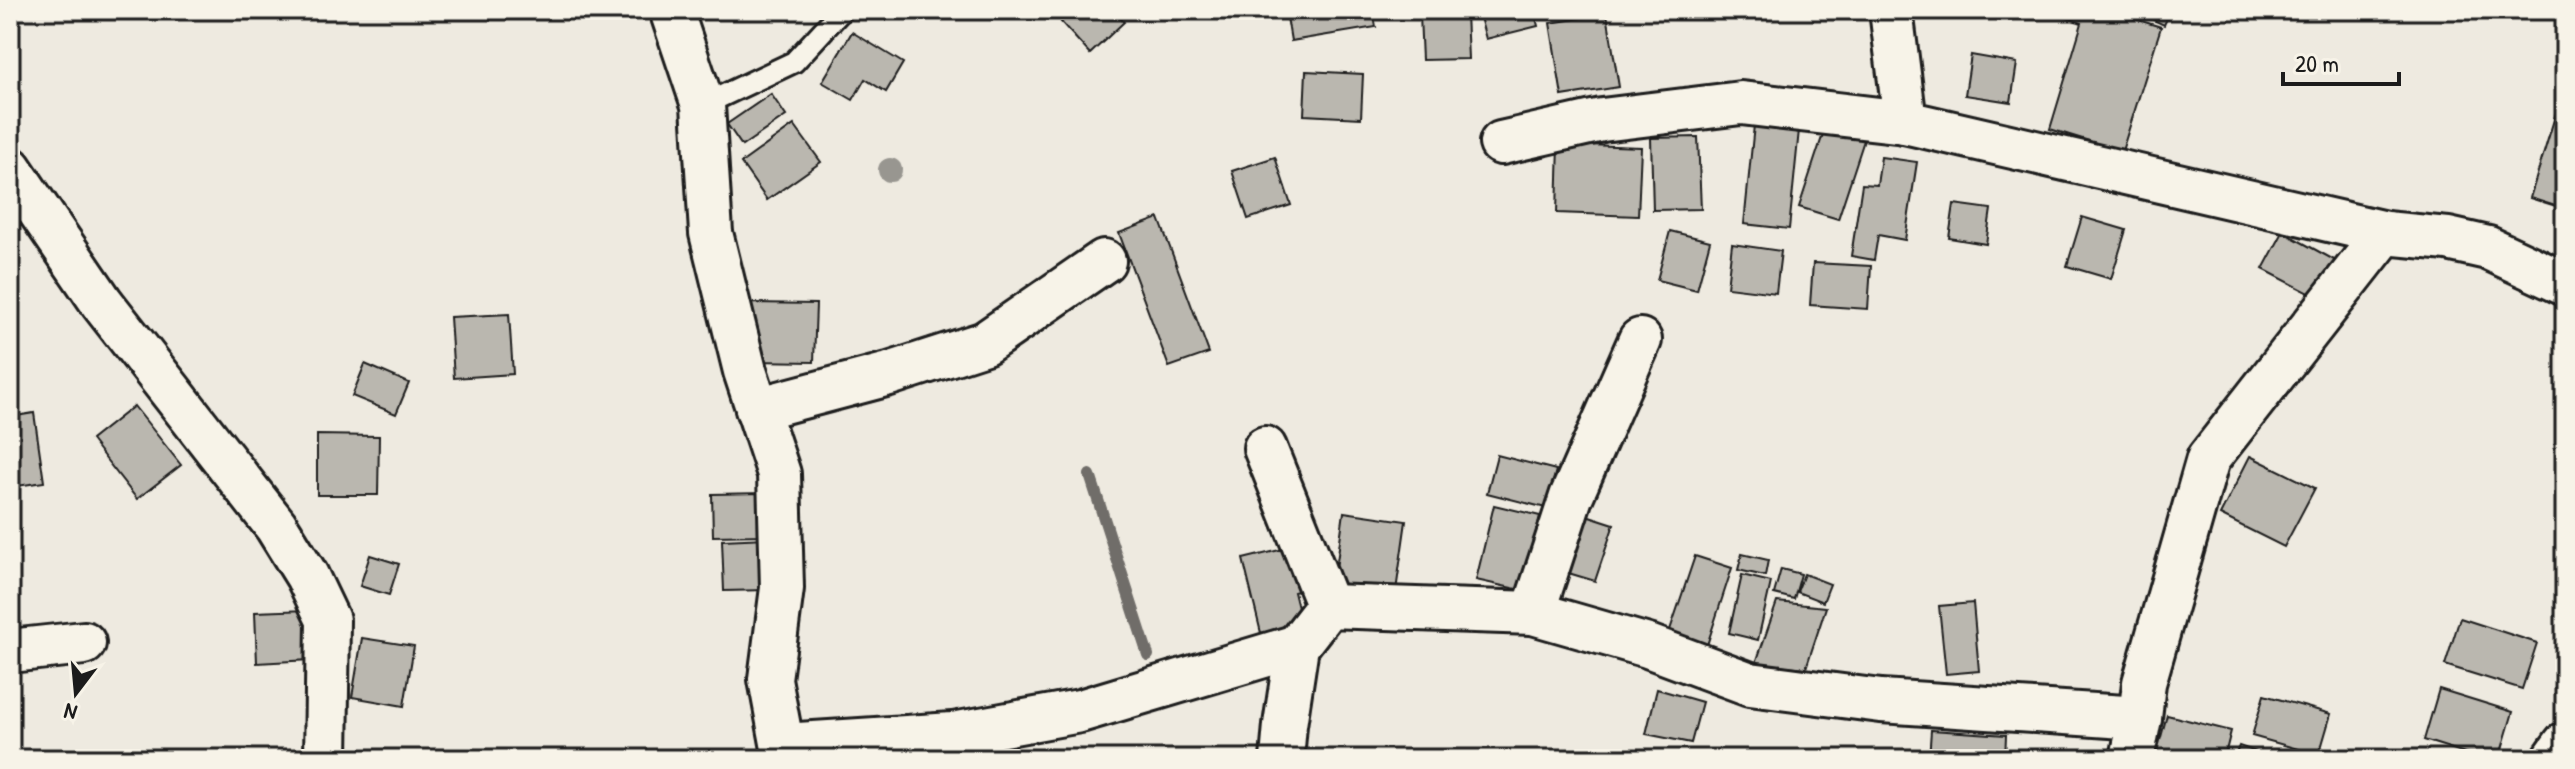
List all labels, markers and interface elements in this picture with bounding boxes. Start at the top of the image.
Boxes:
scale bar [2283,36,2399,86]
text: 20 m [2295,47,2339,79]
north arrow [36,653,116,733]
text: N [60,696,80,728]

